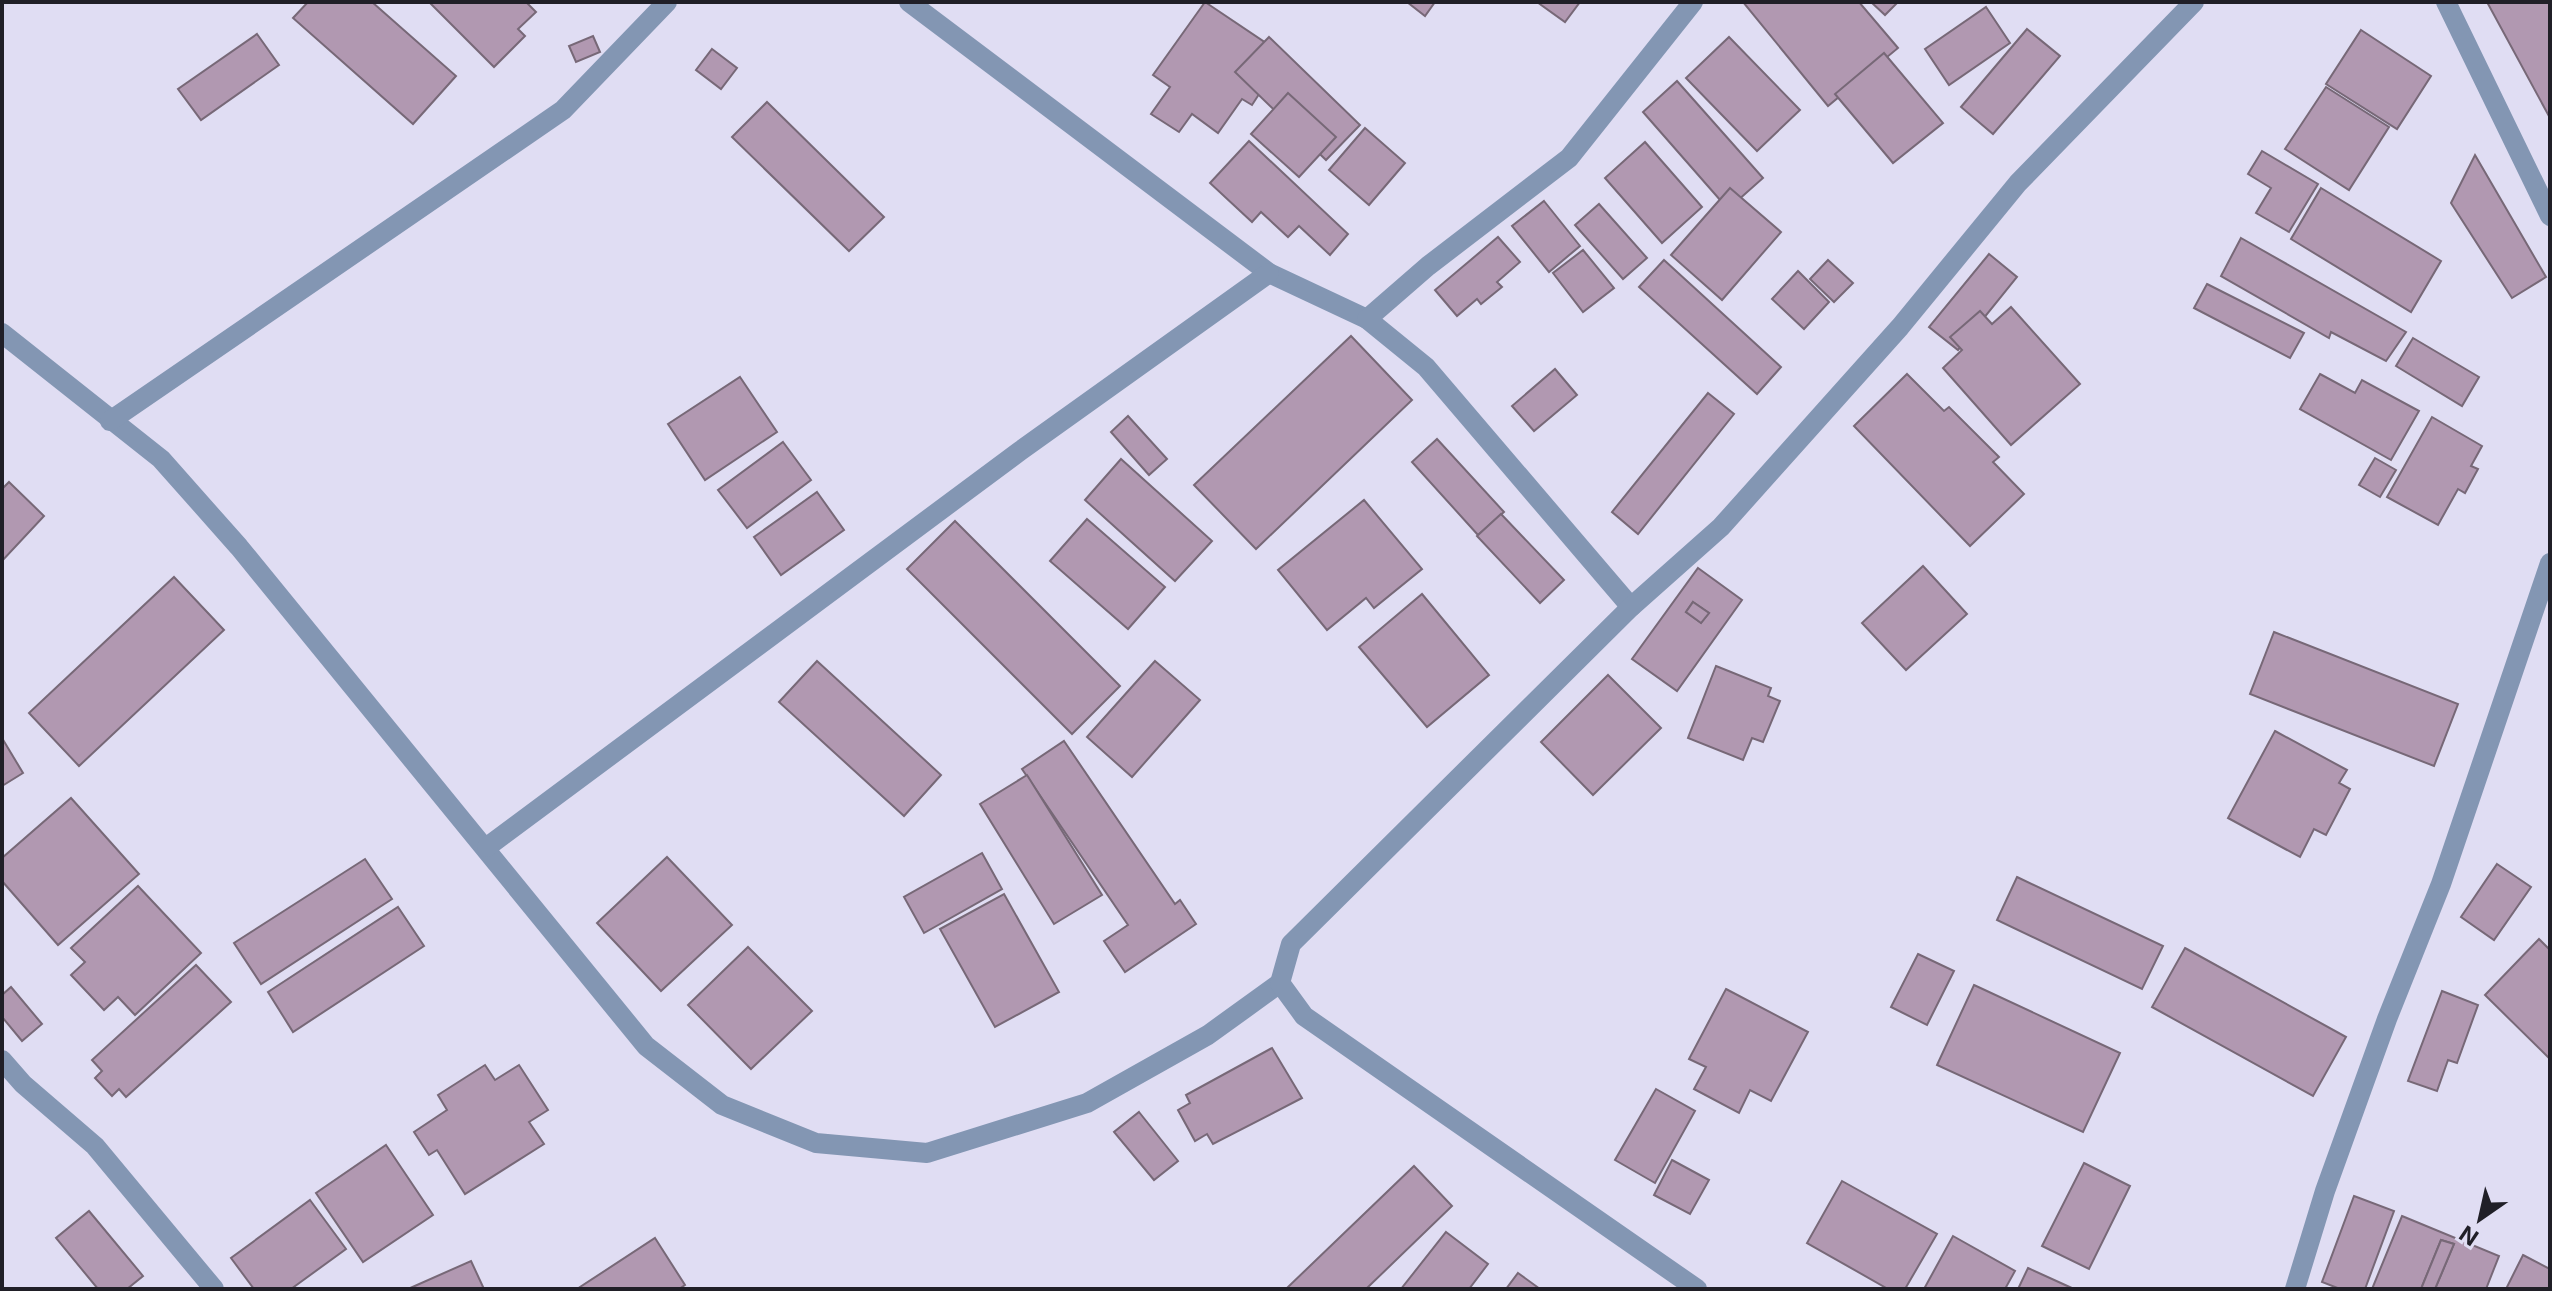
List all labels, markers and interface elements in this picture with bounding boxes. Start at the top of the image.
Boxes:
north arrow [2440,1179,2520,1259]
text: N [2455,1220,2483,1251]

